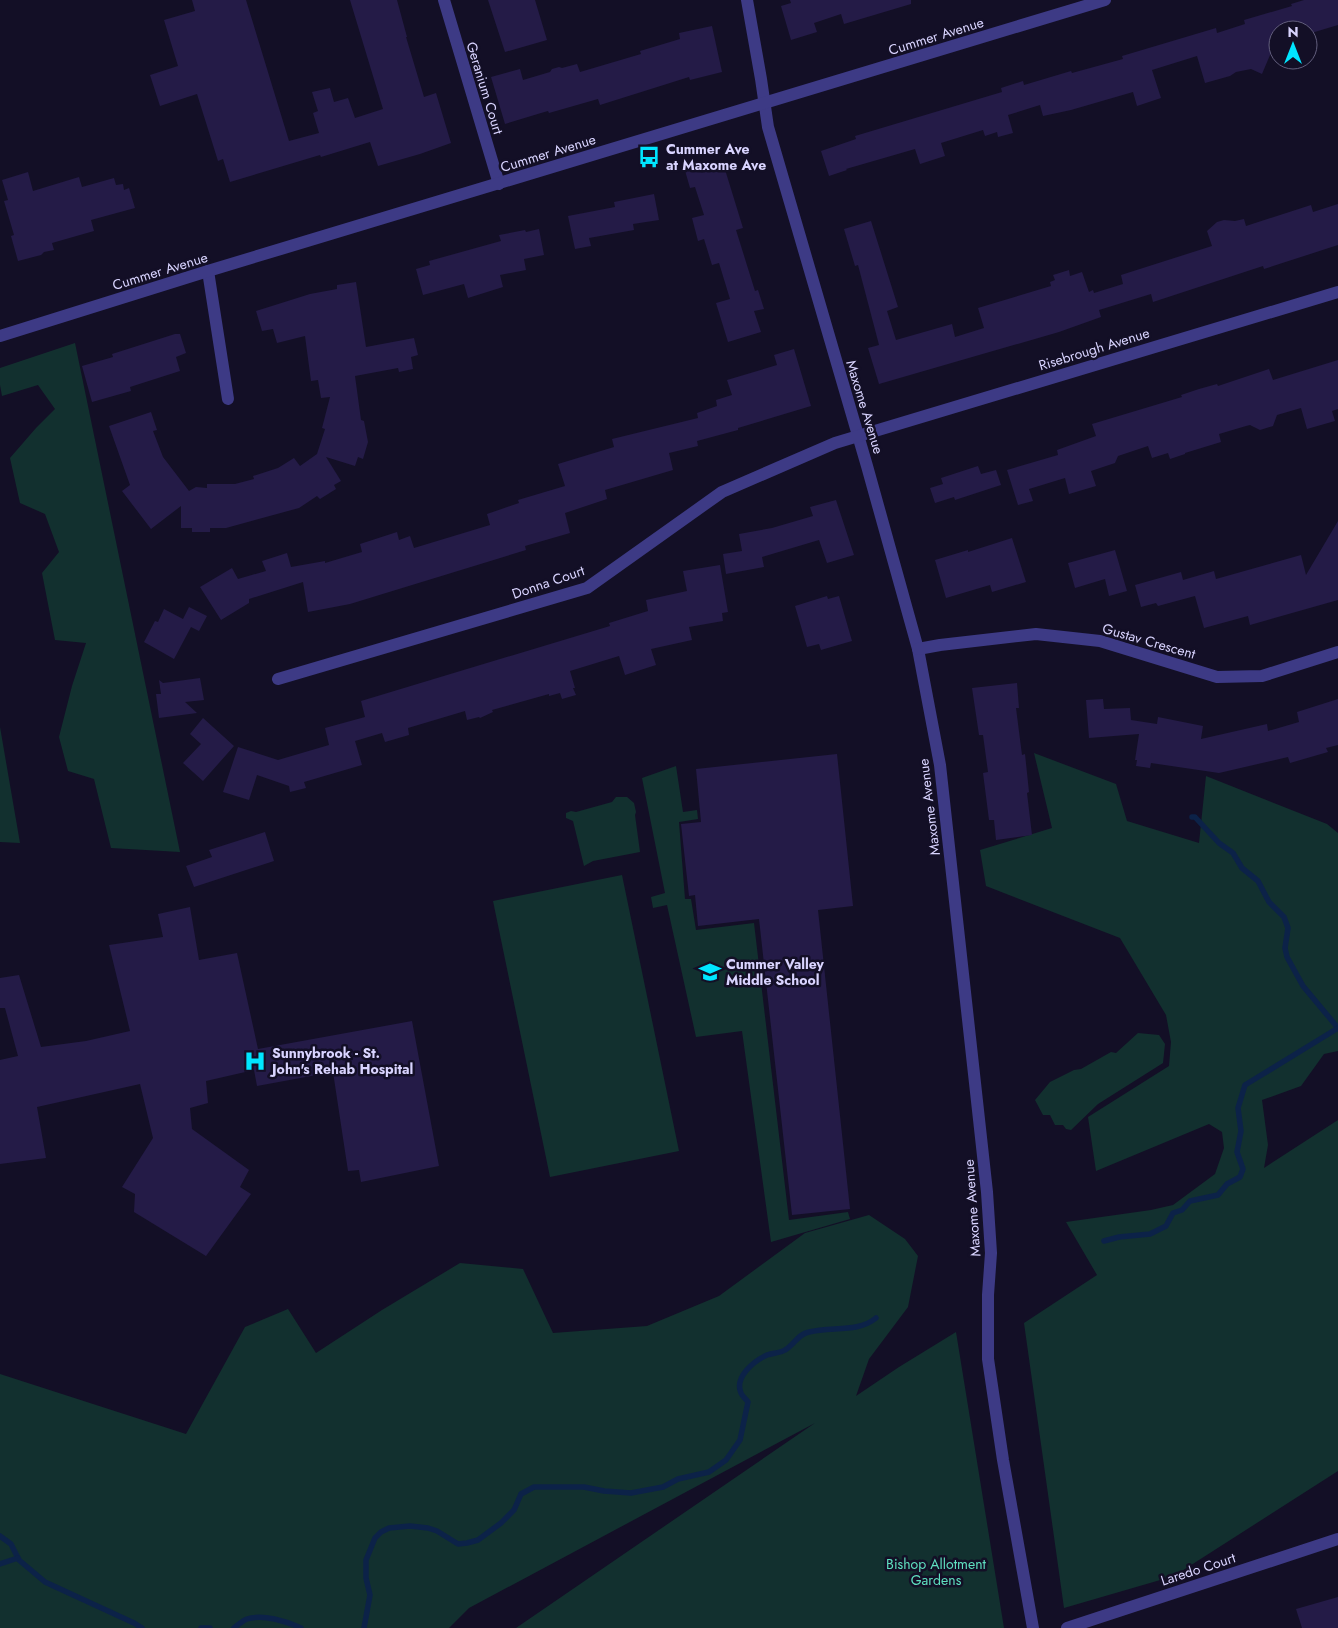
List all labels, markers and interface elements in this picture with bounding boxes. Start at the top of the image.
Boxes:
street label: Cummer Avenue [886,12,986,60]
north arrow [1268,20,1318,70]
text: N [1287,22,1299,42]
street label: Geranium Court [461,39,509,137]
street label: Cummer Avenue [498,129,598,177]
place label: Cummer Ave at Maxome Ave [666,139,766,175]
bus stop icon: Cummer Ave at Maxome Ave [636,144,662,170]
street label: Cummer Avenue [110,247,210,295]
street label: Risebrough Avenue [1036,323,1152,375]
street label: Maxome Avenue [841,358,889,456]
street label: Donna Court [509,560,588,604]
street label: Gustav Crescent [1100,618,1198,664]
street label: Maxome Avenue [913,757,945,857]
place label: Cummer Valley Middle School [726,954,825,990]
school or university icon: Cummer Valley Middle School [697,959,723,985]
place label: Sunnybrook - St. John's Rehab Hospital [269,1043,413,1079]
hospital icon: Sunnybrook - St. John's Rehab Hospital [242,1048,268,1074]
street label: Maxome Avenue [959,1159,985,1257]
street label: Laredo Court [1158,1547,1239,1590]
park label: Bishop Allotment Gardens [886,1554,987,1590]

